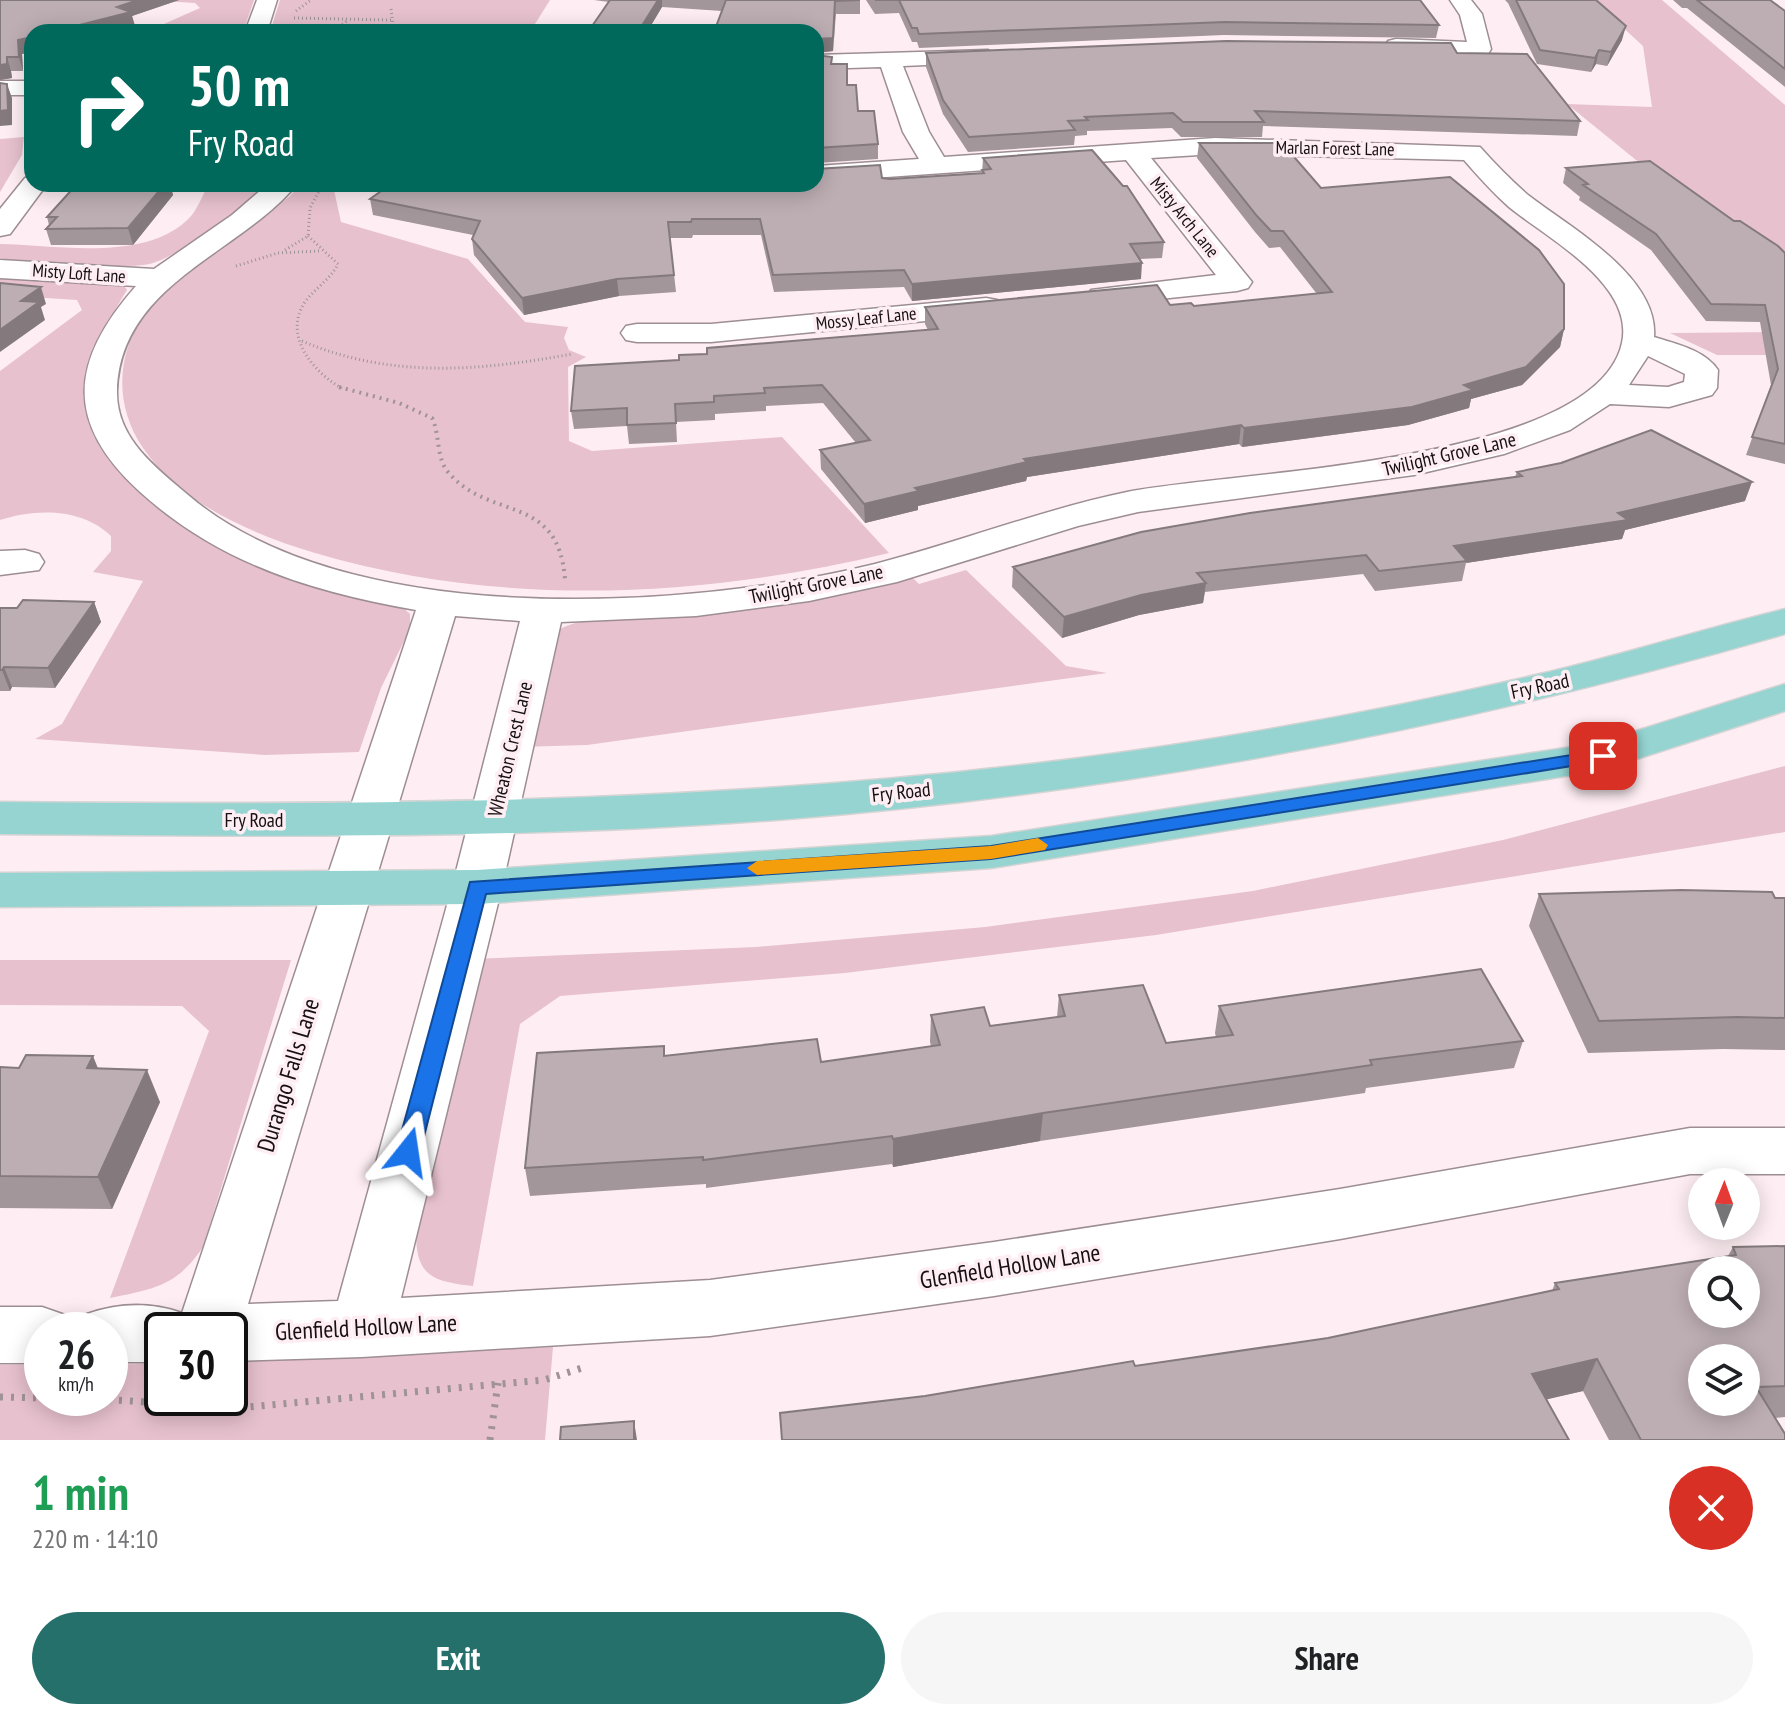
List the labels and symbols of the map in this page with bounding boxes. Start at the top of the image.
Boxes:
street label: Marlan Forest Lane [1275,135,1395,161]
street label: Misty Arch Lane [1145,172,1225,262]
street label: Misty Loft Lane [32,258,126,288]
street label: Mossy Leaf Lane [815,301,917,335]
street label: Twilight Grove Lane [1380,426,1518,482]
street label: Twilight Grove Lane [747,558,885,610]
street label: Fry Road [1508,667,1572,705]
street label: Wheaton Crest Lane [482,679,538,819]
pin [1569,722,1637,790]
street label: Fry Road [870,776,932,808]
street label: Fry Road [224,807,284,833]
street label: Durango Falls Lane [250,994,326,1156]
position arrow [366,1110,450,1194]
north arrow [1688,1168,1760,1240]
street label: Glenfield Hollow Lane [918,1236,1102,1296]
street label: Glenfield Hollow Lane [274,1307,458,1347]
speed limit sign: 30 [144,1312,248,1416]

